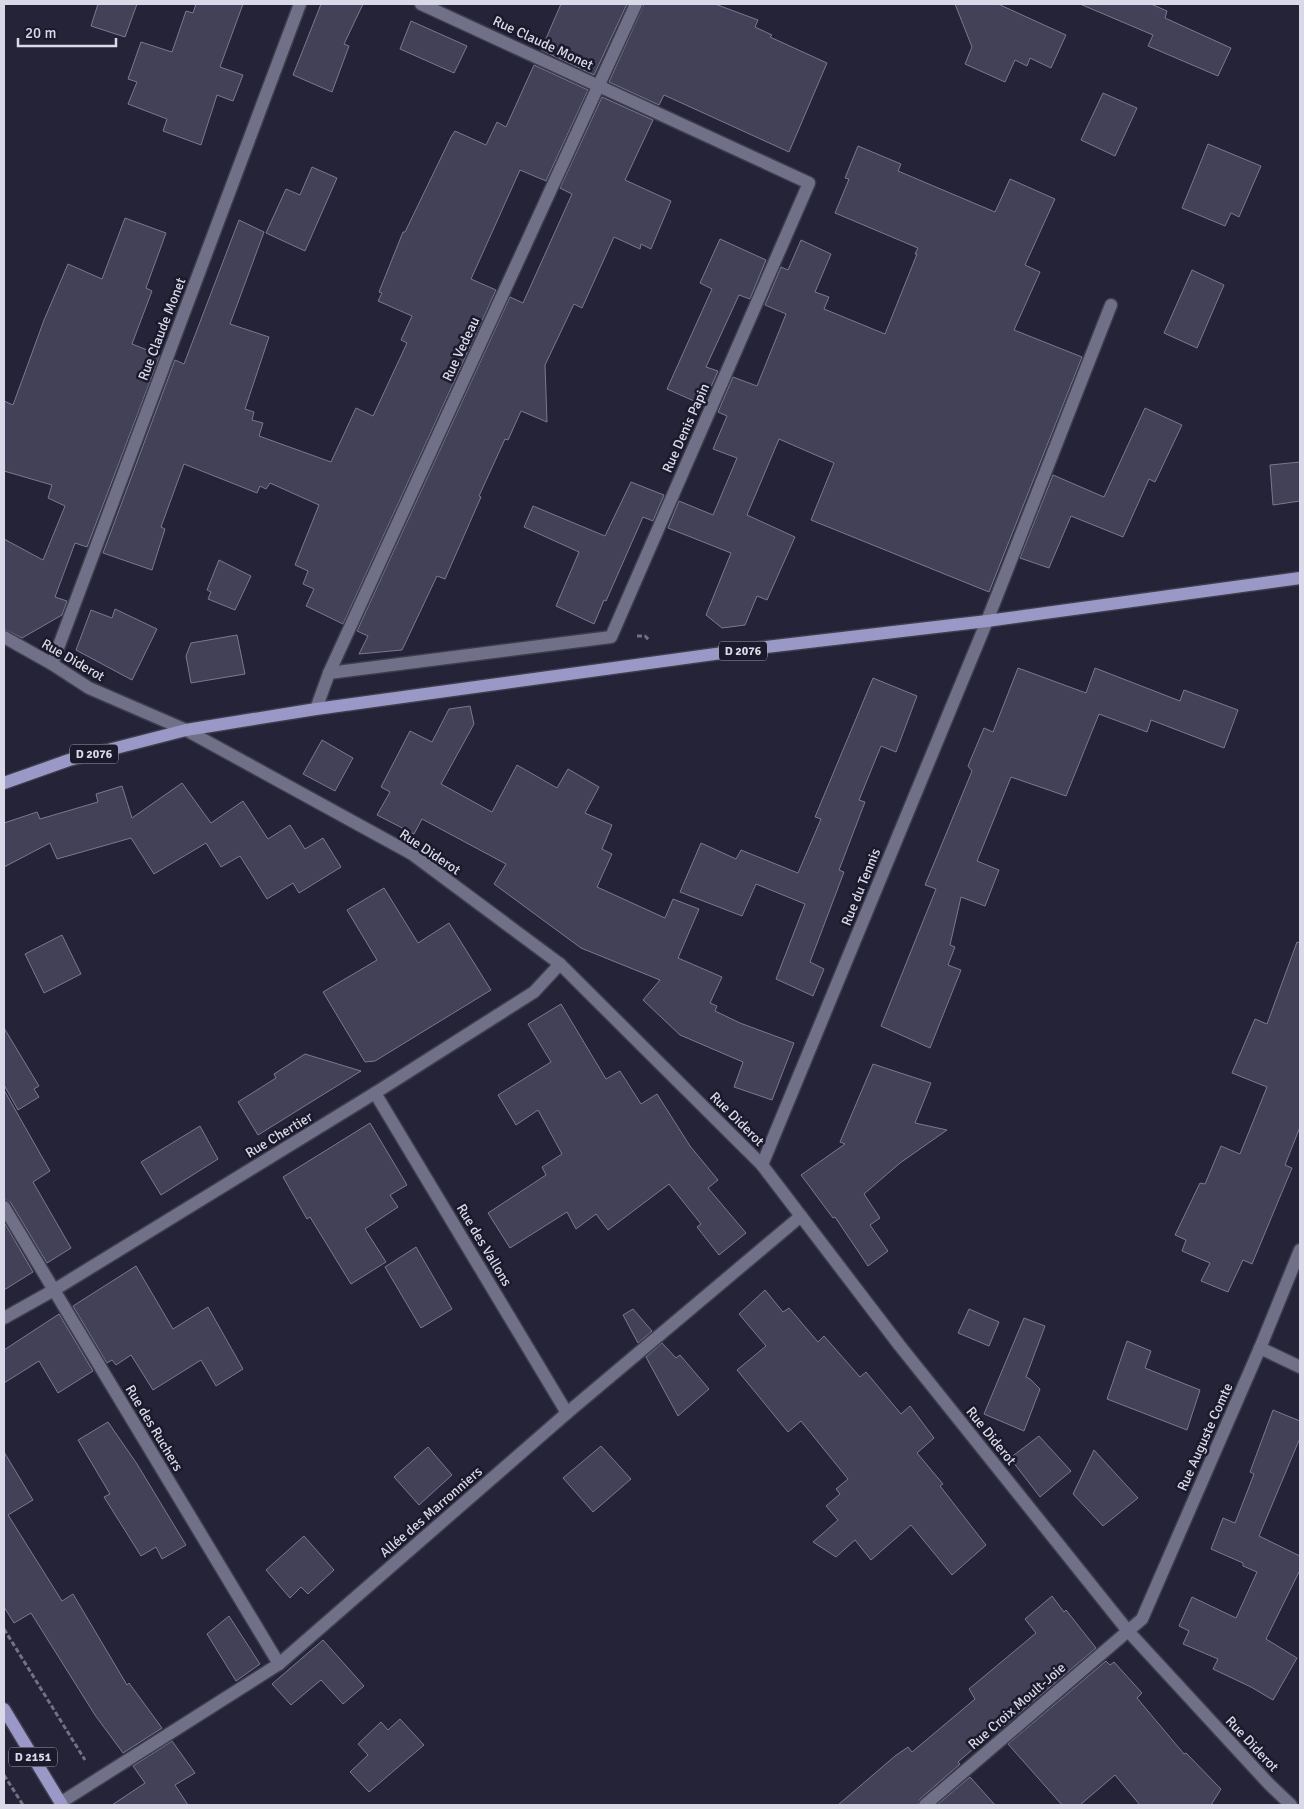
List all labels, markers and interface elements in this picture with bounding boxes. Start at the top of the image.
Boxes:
street label: Rue Claude Monet [490,12,596,74]
scale bar [18,15,115,47]
text: 20 m [25,24,56,42]
street label: Rue Claude Monet [135,275,189,383]
street label: Rue Vedeau [439,314,483,384]
street label: Rue Denis Papin [659,381,713,475]
street label: Rue Diderot [38,635,108,685]
road number: D 2076 [719,641,767,660]
road number: D 2076 [70,744,118,764]
street label: Rue Diderot [396,825,464,879]
street label: Rue du Tennis [838,846,884,928]
street label: Rue Diderot [706,1088,768,1150]
street label: Rue Chertier [242,1108,316,1162]
street label: Rue des Vallons [453,1201,515,1289]
street label: Rue Auguste Comte [1174,1380,1236,1494]
street label: Rue des Ruchers [122,1382,186,1474]
street label: Rue Diderot [962,1403,1020,1469]
street label: Allée des Marronniers [376,1463,486,1561]
street label: Rue Croix Moult-Joie [965,1659,1069,1753]
street label: Rue Diderot [1222,1713,1282,1775]
road number: D 2151 [9,1748,57,1766]

